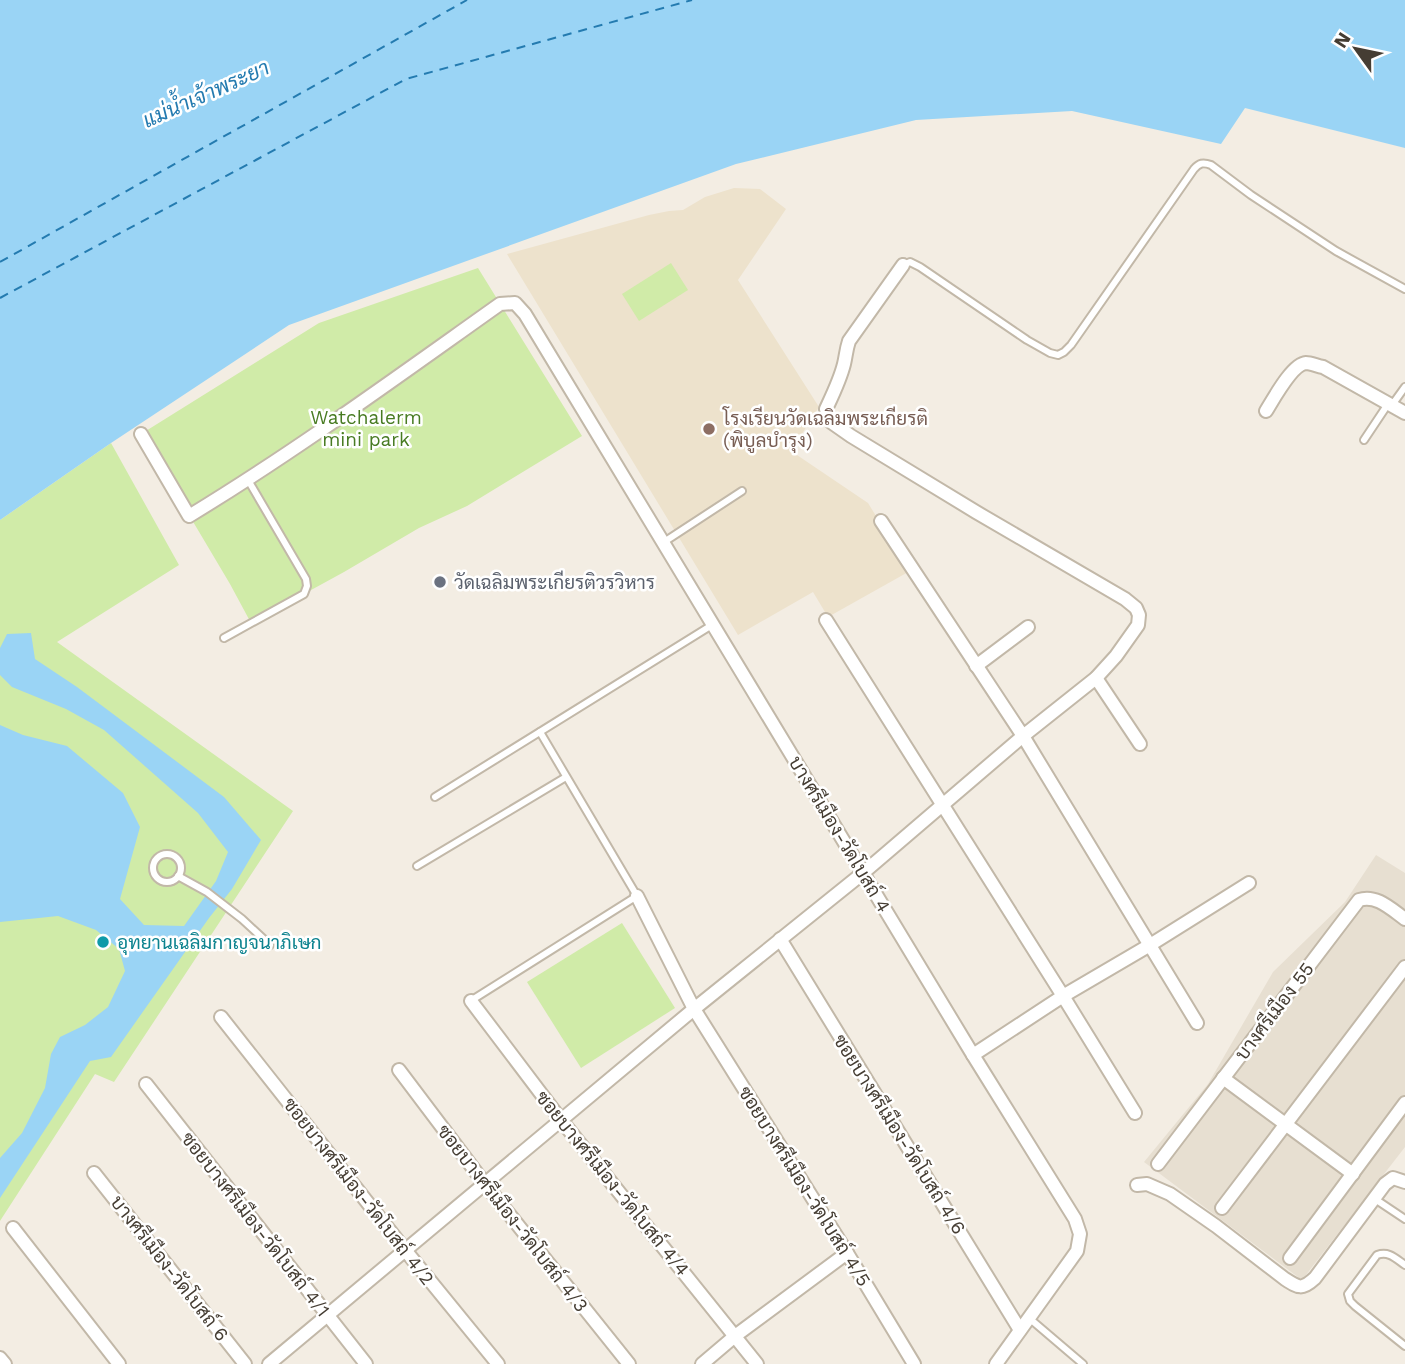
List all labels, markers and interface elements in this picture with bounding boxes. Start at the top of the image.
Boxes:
north arrow [1321,14,1391,84]
text: N [1329,28,1356,52]
water label: แม่น้ำเจ้าพระยา [137,50,273,133]
park label: Watchalerm mini park [310,406,422,451]
place label: โรงเรียนวัดเฉลิมพระเกียรติ (พิบูลบำรุง) [722,406,928,454]
marker: โรงเรียนวัดเฉลิมพระเกียรติ (พิบูลบำรุง) [701,421,717,437]
place label: วัดเฉลิมพระเกียรติวรวิหาร [454,570,655,594]
marker: วัดเฉลิมพระเกียรติวรวิหาร [432,574,448,590]
street label: บางศรีเมือง-วัดโบสถ์ 4 [784,751,896,917]
place label: อุทยานเฉลิมกาญจนาภิเษก [117,931,321,955]
marker: อุทยานเฉลิมกาญจนาภิเษก [95,934,111,950]
street label: บางศรีเมือง 55 [1229,957,1319,1065]
street label: ซอยบางศรีเมือง-วัดโบสถ์ 4/6 [828,1029,972,1239]
street label: ซอยบางศรีเมือง-วัดโบสถ์ 4/5 [734,1082,876,1290]
street label: ซอยบางศรีเมือง-วัดโบสถ์ 4/4 [531,1086,695,1280]
street label: ซอยบางศรีเมือง-วัดโบสถ์ 4/2 [278,1092,440,1290]
street label: ซอยบางศรีเมือง-วัดโบสถ์ 4/3 [432,1119,594,1317]
street label: ซอยบางศรีเมือง-วัดโบสถ์ 4/1 [176,1127,336,1321]
street label: บางศรีเมือง-วัดโบสถ์ 6 [106,1190,234,1346]

